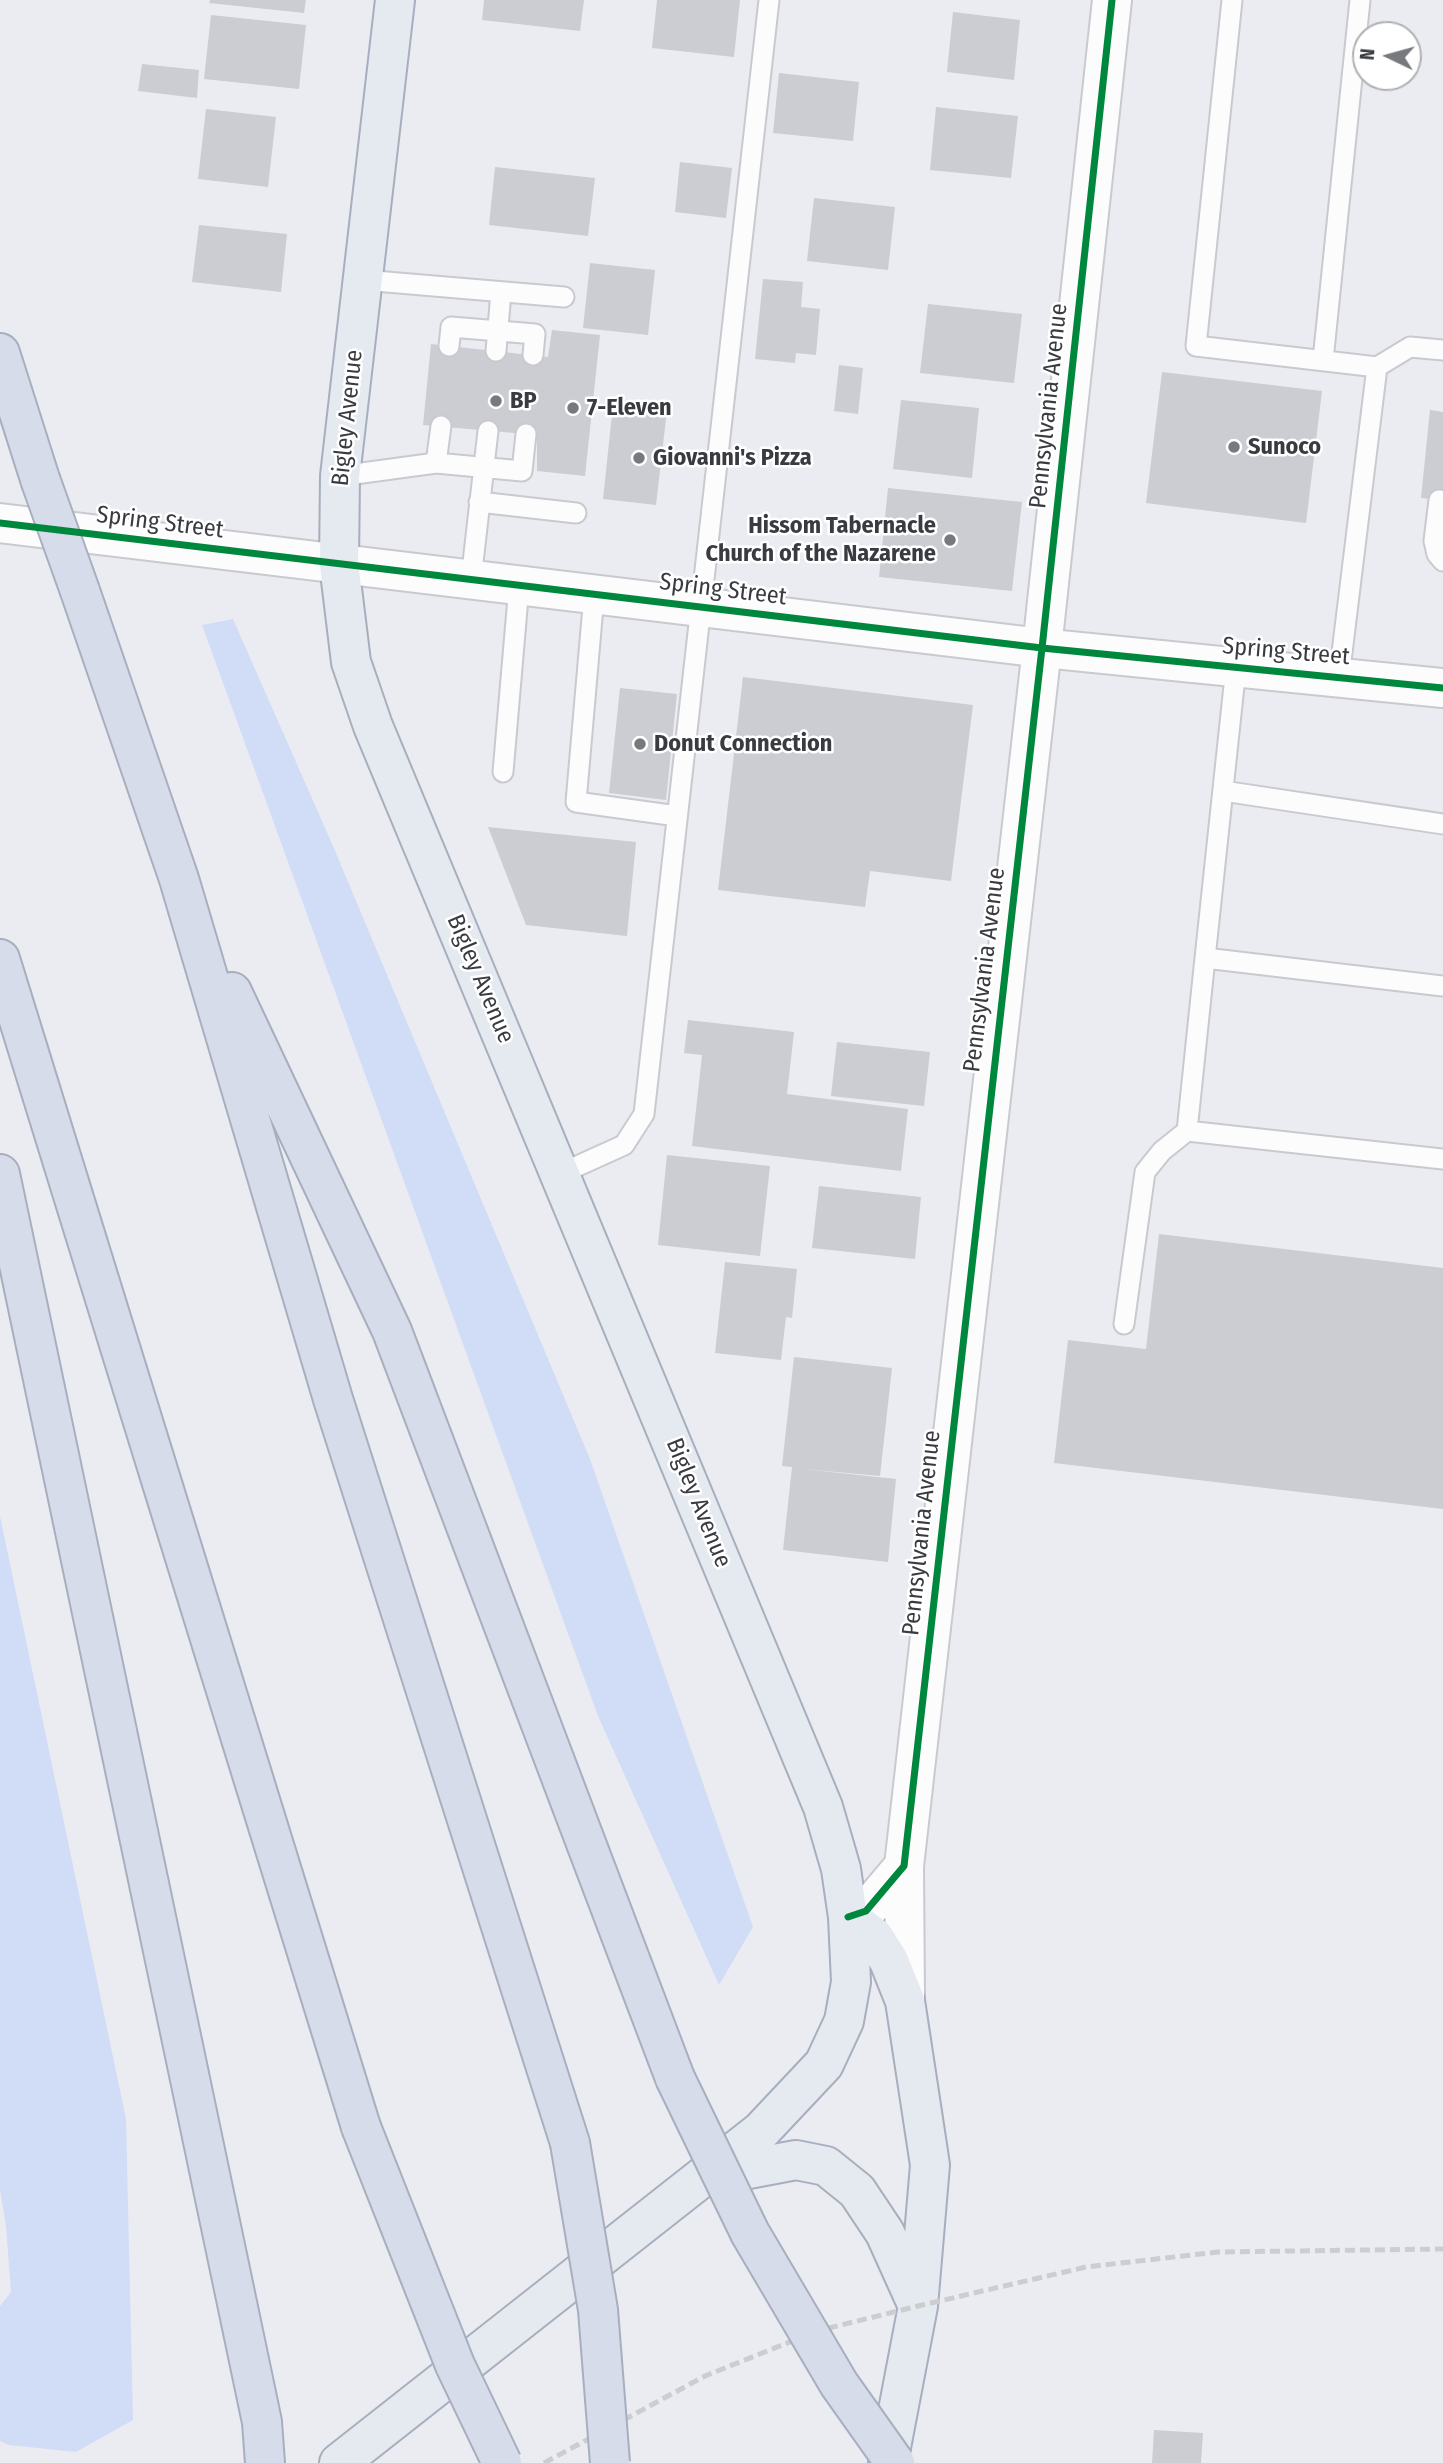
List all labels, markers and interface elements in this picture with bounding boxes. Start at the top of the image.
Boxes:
north arrow [1352,21,1422,91]
text: N [1356,48,1380,61]
street label: Pennsylvania Avenue [1024,302,1074,510]
street label: Bigley Avenue [327,348,369,488]
place label: BP [510,387,536,415]
marker: BP [488,393,504,409]
place label: 7-Eleven [587,394,672,422]
marker: 7-Eleven [565,400,581,416]
place label: Sunoco [1248,433,1321,461]
marker: Sunoco [1226,439,1242,455]
place label: Giovanni's Pizza [653,444,812,472]
marker: Giovanni's Pizza [631,450,647,466]
street label: Spring Street [95,501,225,545]
place label: Hissom Tabernacle Church of the Nazarene [706,512,936,568]
marker: Hissom Tabernacle Church of the Nazarene [942,532,958,548]
street label: Spring Street [658,568,788,612]
street label: Spring Street [1221,632,1351,672]
place label: Donut Connection [654,730,832,758]
marker: Donut Connection [632,736,648,752]
street label: Pennsylvania Avenue [958,866,1012,1074]
street label: Bigley Avenue [440,910,520,1048]
street label: Pennsylvania Avenue [897,1429,947,1637]
street label: Bigley Avenue [659,1434,737,1572]

